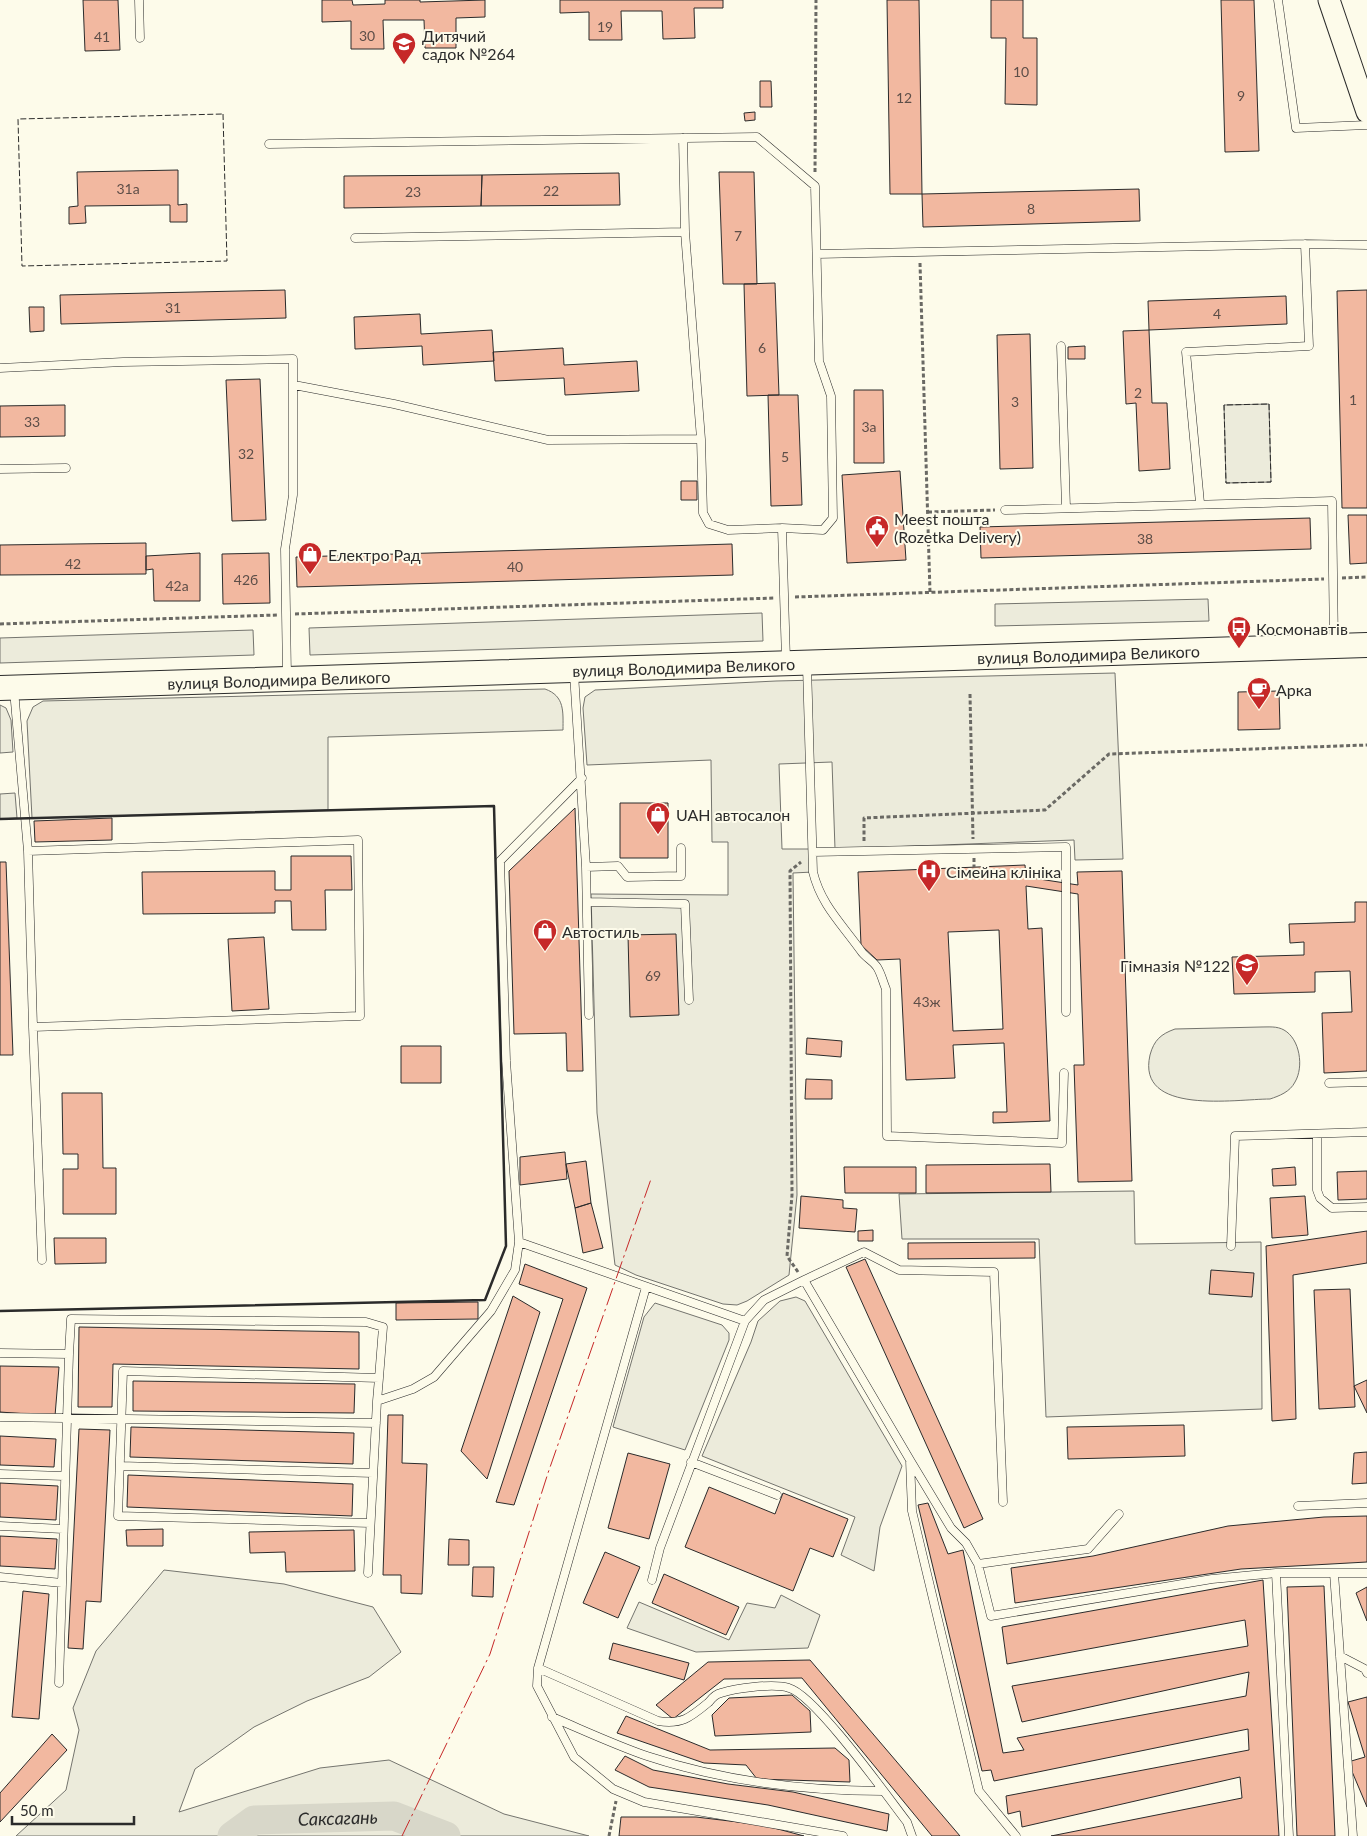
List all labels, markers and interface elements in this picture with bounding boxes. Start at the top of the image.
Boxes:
house number: 19 [597,18,613,35]
place label: Дитячий садок №264 [422,26,515,63]
house number: 30 [359,27,375,44]
house number: 41 [94,28,110,45]
school or university icon: Дитячий садок №264 [391,31,417,65]
house number: 10 [1013,63,1029,80]
house number: 9 [1237,87,1245,104]
house number: 12 [896,89,912,106]
house number: 31а [116,180,140,197]
house number: 22 [543,182,559,199]
house number: 23 [405,183,421,200]
house number: 8 [1027,200,1035,217]
house number: 7 [734,227,742,244]
house number: 31 [165,299,181,316]
house number: 4 [1213,305,1221,322]
house number: 6 [758,339,766,356]
house number: 2 [1134,384,1142,401]
house number: 1 [1349,391,1357,408]
house number: 3 [1011,393,1019,410]
house number: 33 [24,413,40,430]
house number: 3а [861,418,877,435]
house number: 32 [238,445,254,462]
house number: 5 [781,448,789,465]
place label: Meest пошта (Rozetka Delivery) [894,509,1021,546]
public building icon: Meest пошта (Rozetka Delivery) [864,514,890,548]
house number: 38 [1137,530,1153,547]
shop icon: Електро Рад [297,541,323,575]
place label: Електро Рад [328,545,421,564]
house number: 42 [65,555,81,572]
house number: 40 [507,558,523,575]
house number: 42б [234,571,258,588]
house number: 42а [165,577,189,594]
bus stop icon: Космонавтів [1226,615,1252,649]
place label: Космонавтів [1256,619,1348,638]
street label: вулиця Володимира Великого [977,641,1200,667]
street label: вулиця Володимира Великого [572,653,795,679]
street label: вулиця Володимира Великого [167,666,391,692]
cafe icon: Арка [1246,676,1272,710]
place label: Арка [1276,680,1312,699]
shop icon: UAH автосалон [645,801,671,835]
place label: UAH автосалон [676,805,790,824]
hospital icon: Сімейна клініка [916,858,942,892]
place label: Сімейна клініка [946,862,1061,881]
shop icon: Автостиль [532,918,558,952]
place label: Автостиль [562,922,640,941]
school or university icon: Гімназія №122 [1234,952,1260,986]
place label: Гімназія №122 [1120,956,1230,975]
house number: 69 [645,967,661,984]
house number: 43ж [913,993,941,1010]
scale bar [12,1794,135,1826]
text: 50 m [20,1801,54,1819]
water label: Саксагань [297,1805,378,1830]

